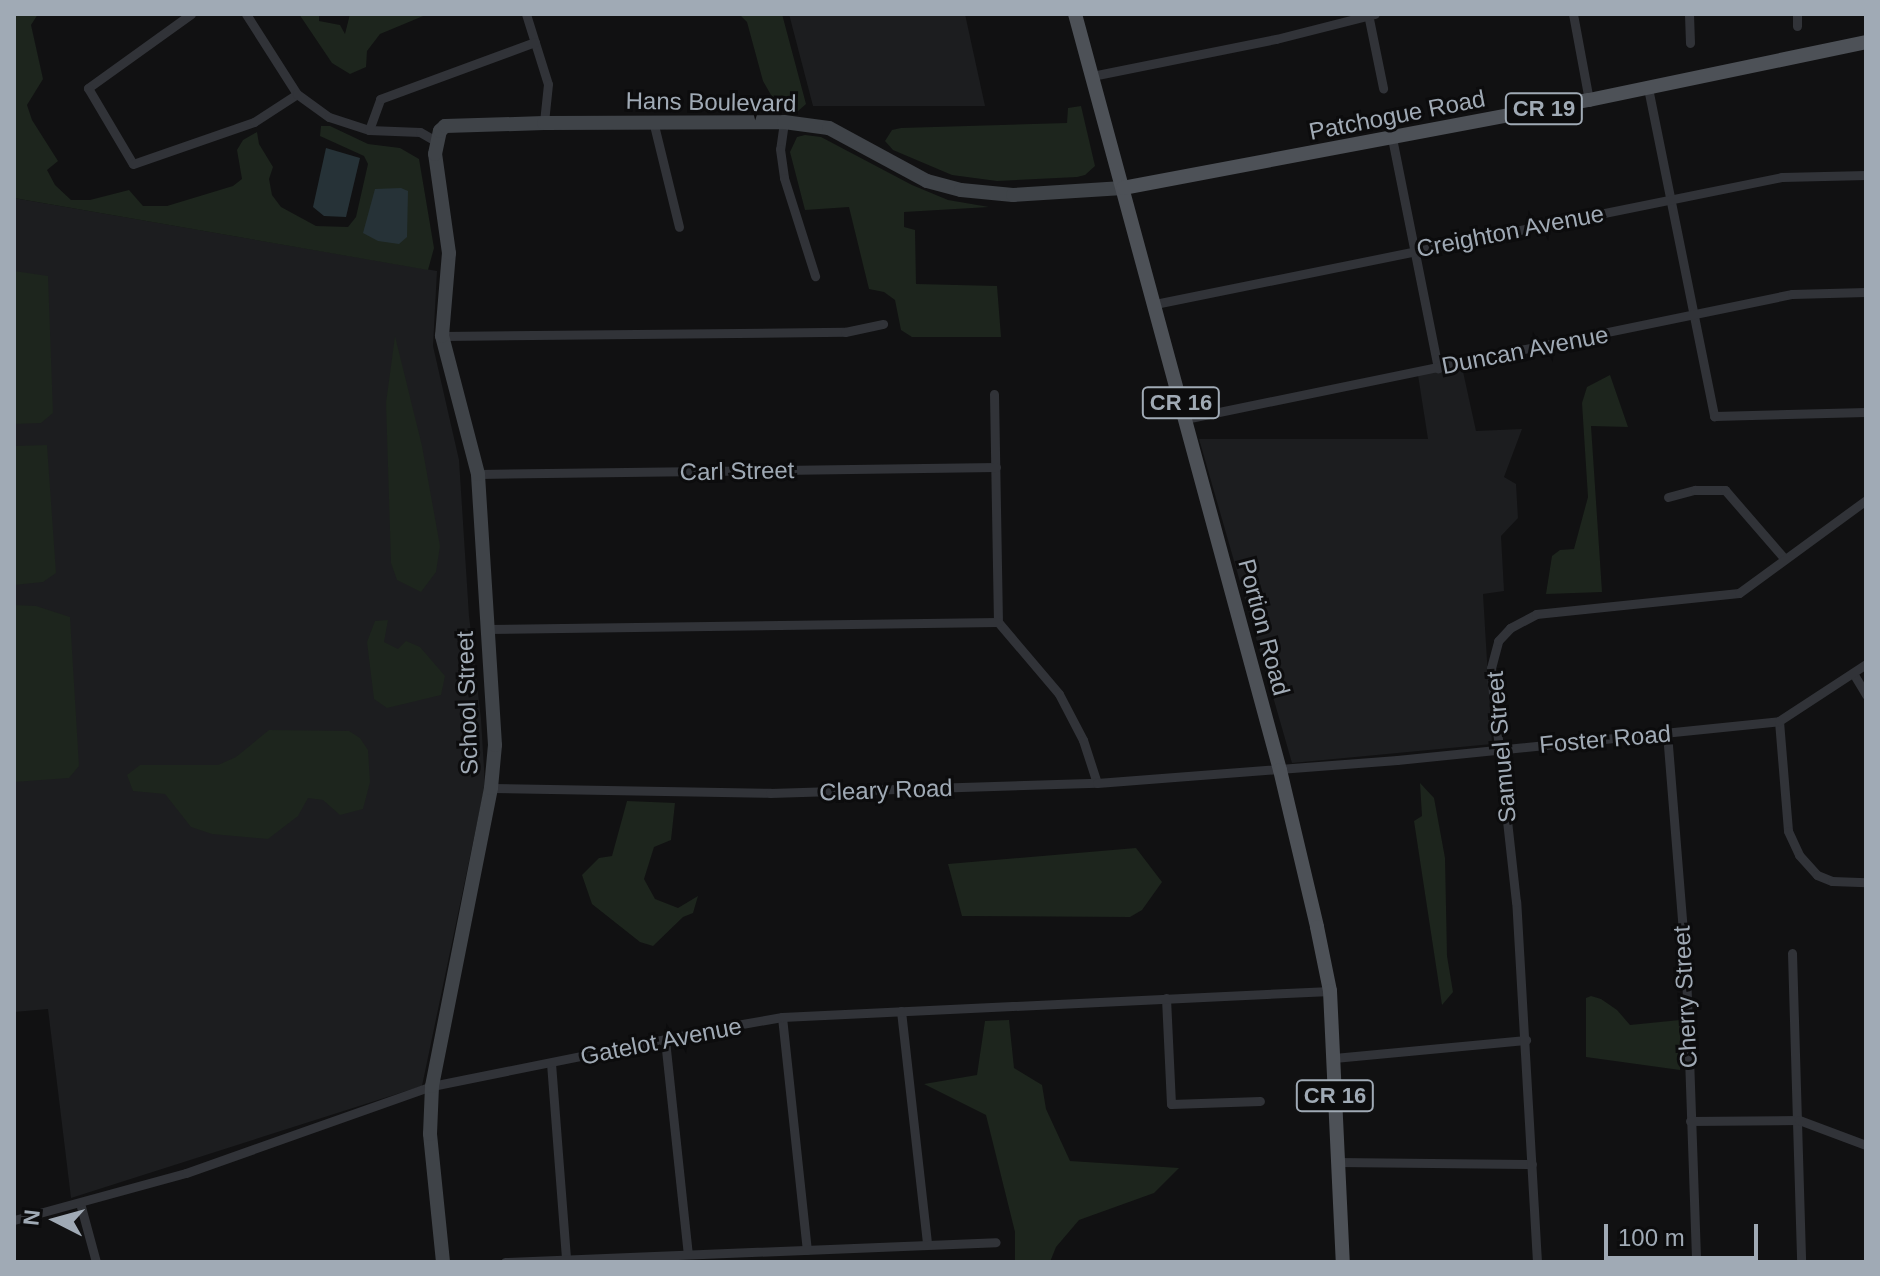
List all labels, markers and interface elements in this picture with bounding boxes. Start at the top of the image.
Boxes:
street label: Patchogue Road [1306,84,1488,146]
street label: Hans Boulevard [625,86,797,118]
road number: CR 19 [1504,91,1584,127]
street label: Creighton Avenue [1413,199,1607,263]
street label: Duncan Avenue [1439,320,1611,380]
road number: CR 16 [1141,385,1221,421]
street label: Carl Street [679,456,795,486]
street label: Portion Road [1232,556,1296,698]
street label: School Street [450,631,484,775]
street label: Samuel Street [1480,670,1522,824]
street label: Foster Road [1538,719,1672,759]
street label: Cleary Road [819,773,953,807]
street label: Cherry Street [1667,925,1703,1069]
street label: Gatelot Avenue [577,1011,745,1071]
road number: CR 16 [1295,1078,1375,1114]
north arrow [16,1180,96,1260]
text: N [18,1208,45,1227]
scale bar [1608,1208,1762,1258]
text: 100 m [1618,1224,1685,1251]

